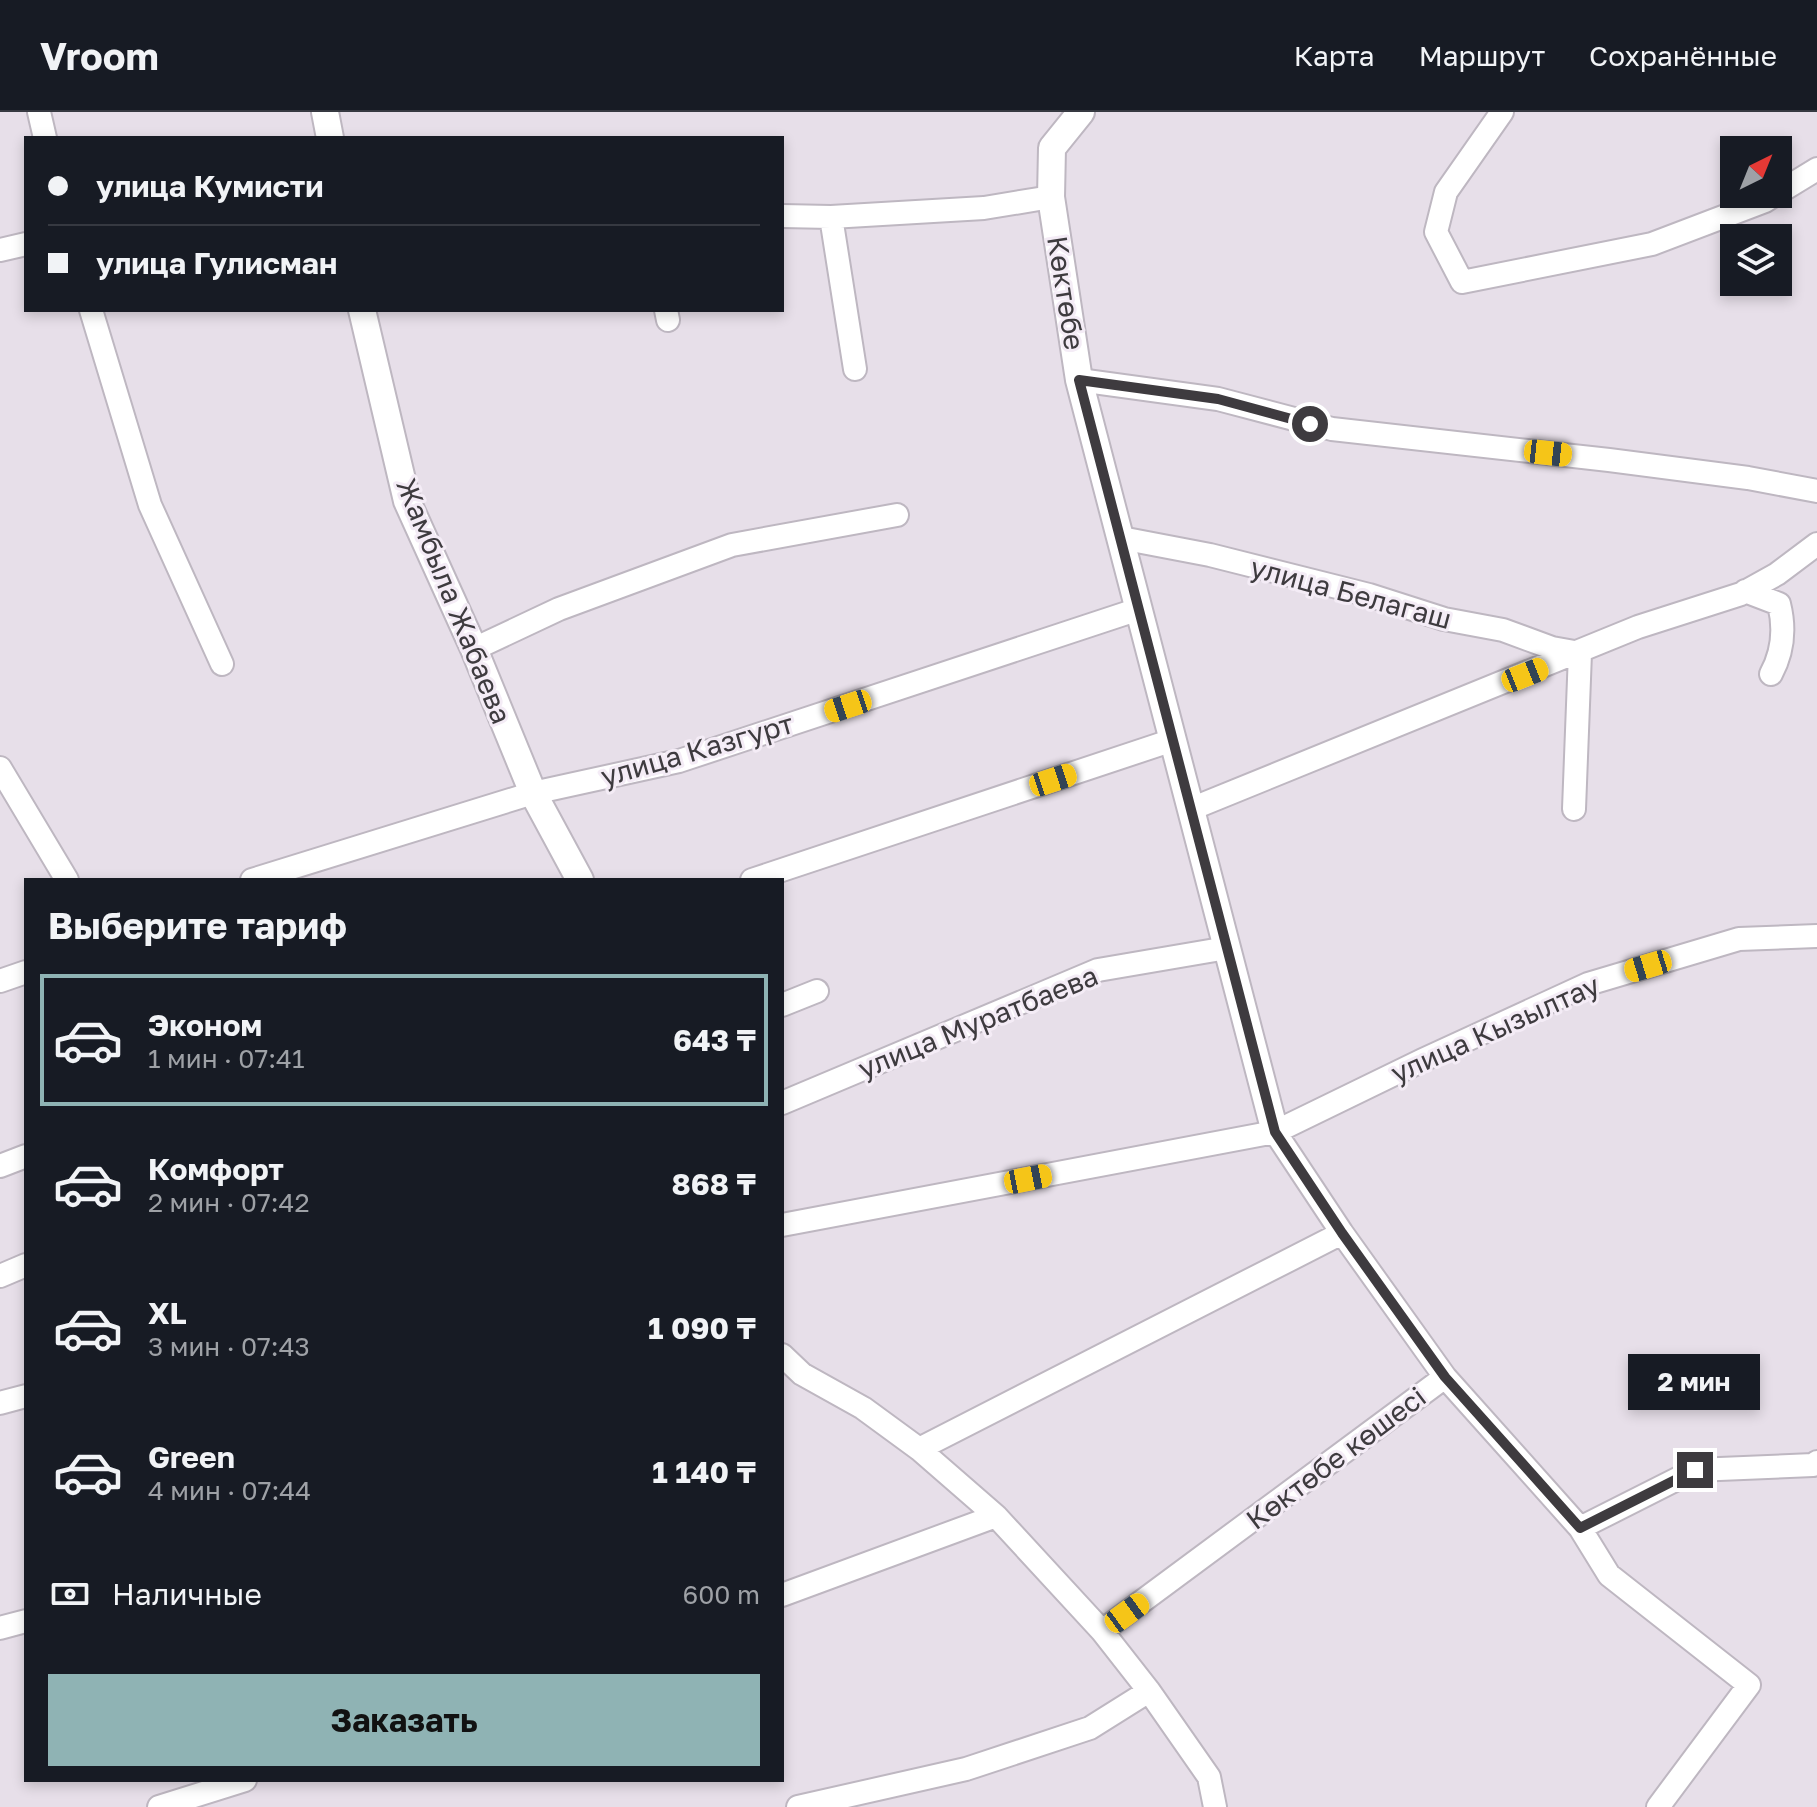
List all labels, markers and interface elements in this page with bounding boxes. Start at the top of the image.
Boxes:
text: Vroom [40,33,159,78]
text: Карта [1294,39,1375,72]
text: Маршрут [1419,39,1545,72]
text: Сохранённые [1589,39,1777,72]
north arrow [1720,136,1792,208]
map controls [1720,136,1792,296]
text: улица Кумисти [96,168,324,204]
button: layers [1720,224,1792,296]
street label: Көктөбе [1041,234,1092,352]
text: улица Гулисман [96,245,337,281]
route start [1292,406,1328,442]
car [1523,439,1573,467]
street label: Жамбыла Жабаева [390,473,519,728]
street label: улица Белагаш [1247,550,1455,635]
car [1498,655,1552,695]
car [821,687,875,725]
street label: улица Казгурт [597,706,797,793]
car [1026,761,1080,799]
text: Выберите тариф [48,904,347,947]
car [1622,948,1674,984]
street label: улица Муратбаева [853,958,1103,1085]
street label: улица Кызылтау [1385,968,1604,1089]
icon: car [52,1004,124,1076]
text: Эконом [148,1007,262,1043]
text: 643 ₸ [673,1022,756,1058]
text: 1 мин · 07:41 [148,1043,305,1074]
icon: car [52,1148,124,1220]
text: Комфорт [148,1151,284,1187]
car [1002,1163,1054,1195]
text: 868 ₸ [672,1166,756,1202]
text: 2 мин · 07:42 [148,1187,309,1218]
icon: car [52,1292,124,1364]
text: XL [148,1295,187,1331]
text: 1 090 ₸ [648,1310,756,1346]
text: 3 мин · 07:43 [148,1331,310,1362]
callout: 2 мин [1629,1354,1761,1410]
text: 2 мин [1658,1366,1730,1397]
street label: Көктөбе көшесі [1239,1379,1432,1536]
icon: car [52,1436,124,1508]
text: Green [148,1439,235,1475]
route end [1677,1452,1713,1488]
text: 1 140 ₸ [652,1454,756,1490]
text: 4 мин · 07:44 [148,1475,311,1506]
icon: cash [48,1572,92,1616]
text: Наличные [112,1576,262,1612]
text: 600 m [683,1579,760,1610]
car [1101,1589,1153,1637]
button: Заказать [48,1674,760,1766]

